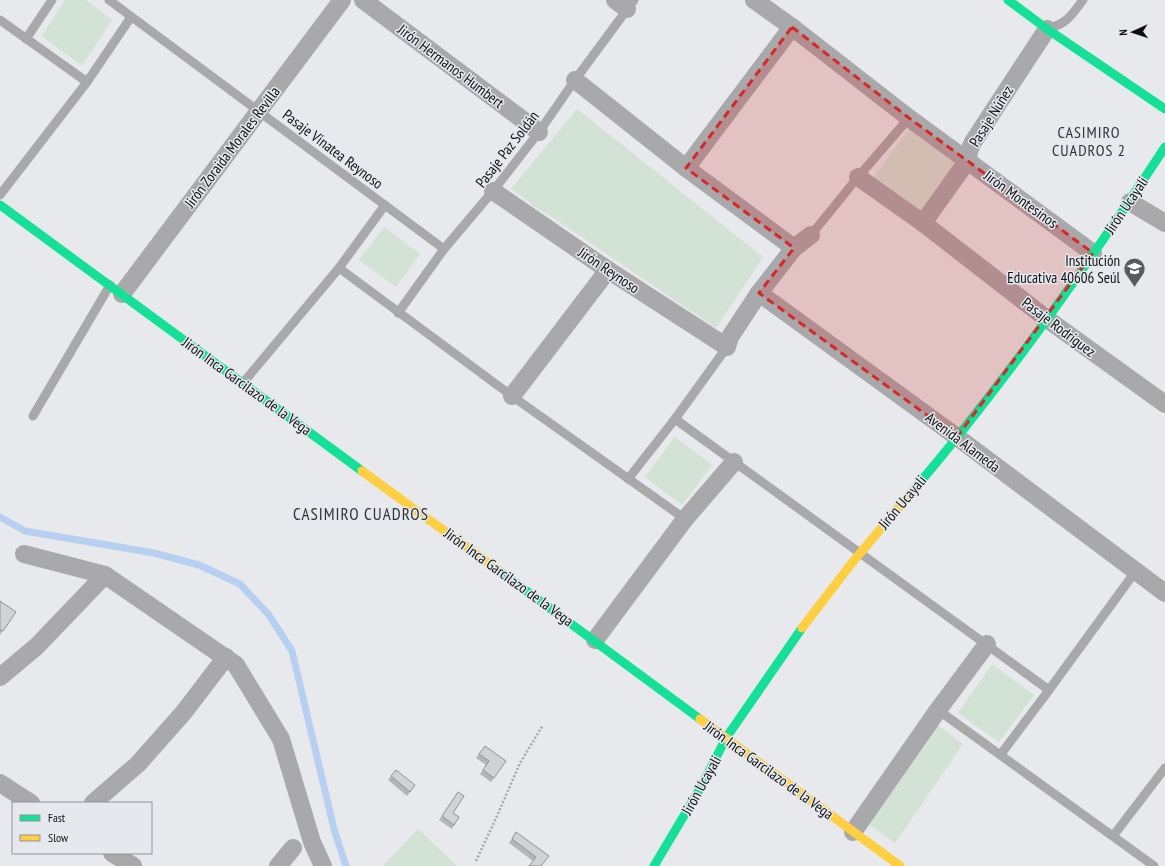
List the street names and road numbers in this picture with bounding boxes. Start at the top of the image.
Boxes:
street label: Jirón Hermanos Humbert [393,19,508,112]
street label: Jirón Zoraida Morales Revilla [180,82,284,212]
street label: Pasaje Núñez [965,82,1017,150]
street label: Pasaje Vinatea Reynoso [279,105,387,193]
street label: Pasaje Paz Soldán [471,107,543,191]
street label: Jirón Montesinos [980,165,1062,232]
street label: Jirón Ucayali [1099,173,1152,238]
street label: Jirón Reynoso [574,242,643,297]
street label: Pasaje Rodríguez [1018,293,1100,361]
street label: Jirón Inca Garcilazo de la Vega [178,332,315,439]
street label: Avenida Alameda [922,408,1004,476]
street label: Jirón Ucayali [873,471,930,534]
street label: Jirón Inca Garcilazo de la Vega [440,523,577,630]
street label: Jirón Inca Garcilazo de la Vega [700,716,837,823]
street label: Jirón Ucayali [677,752,725,819]

